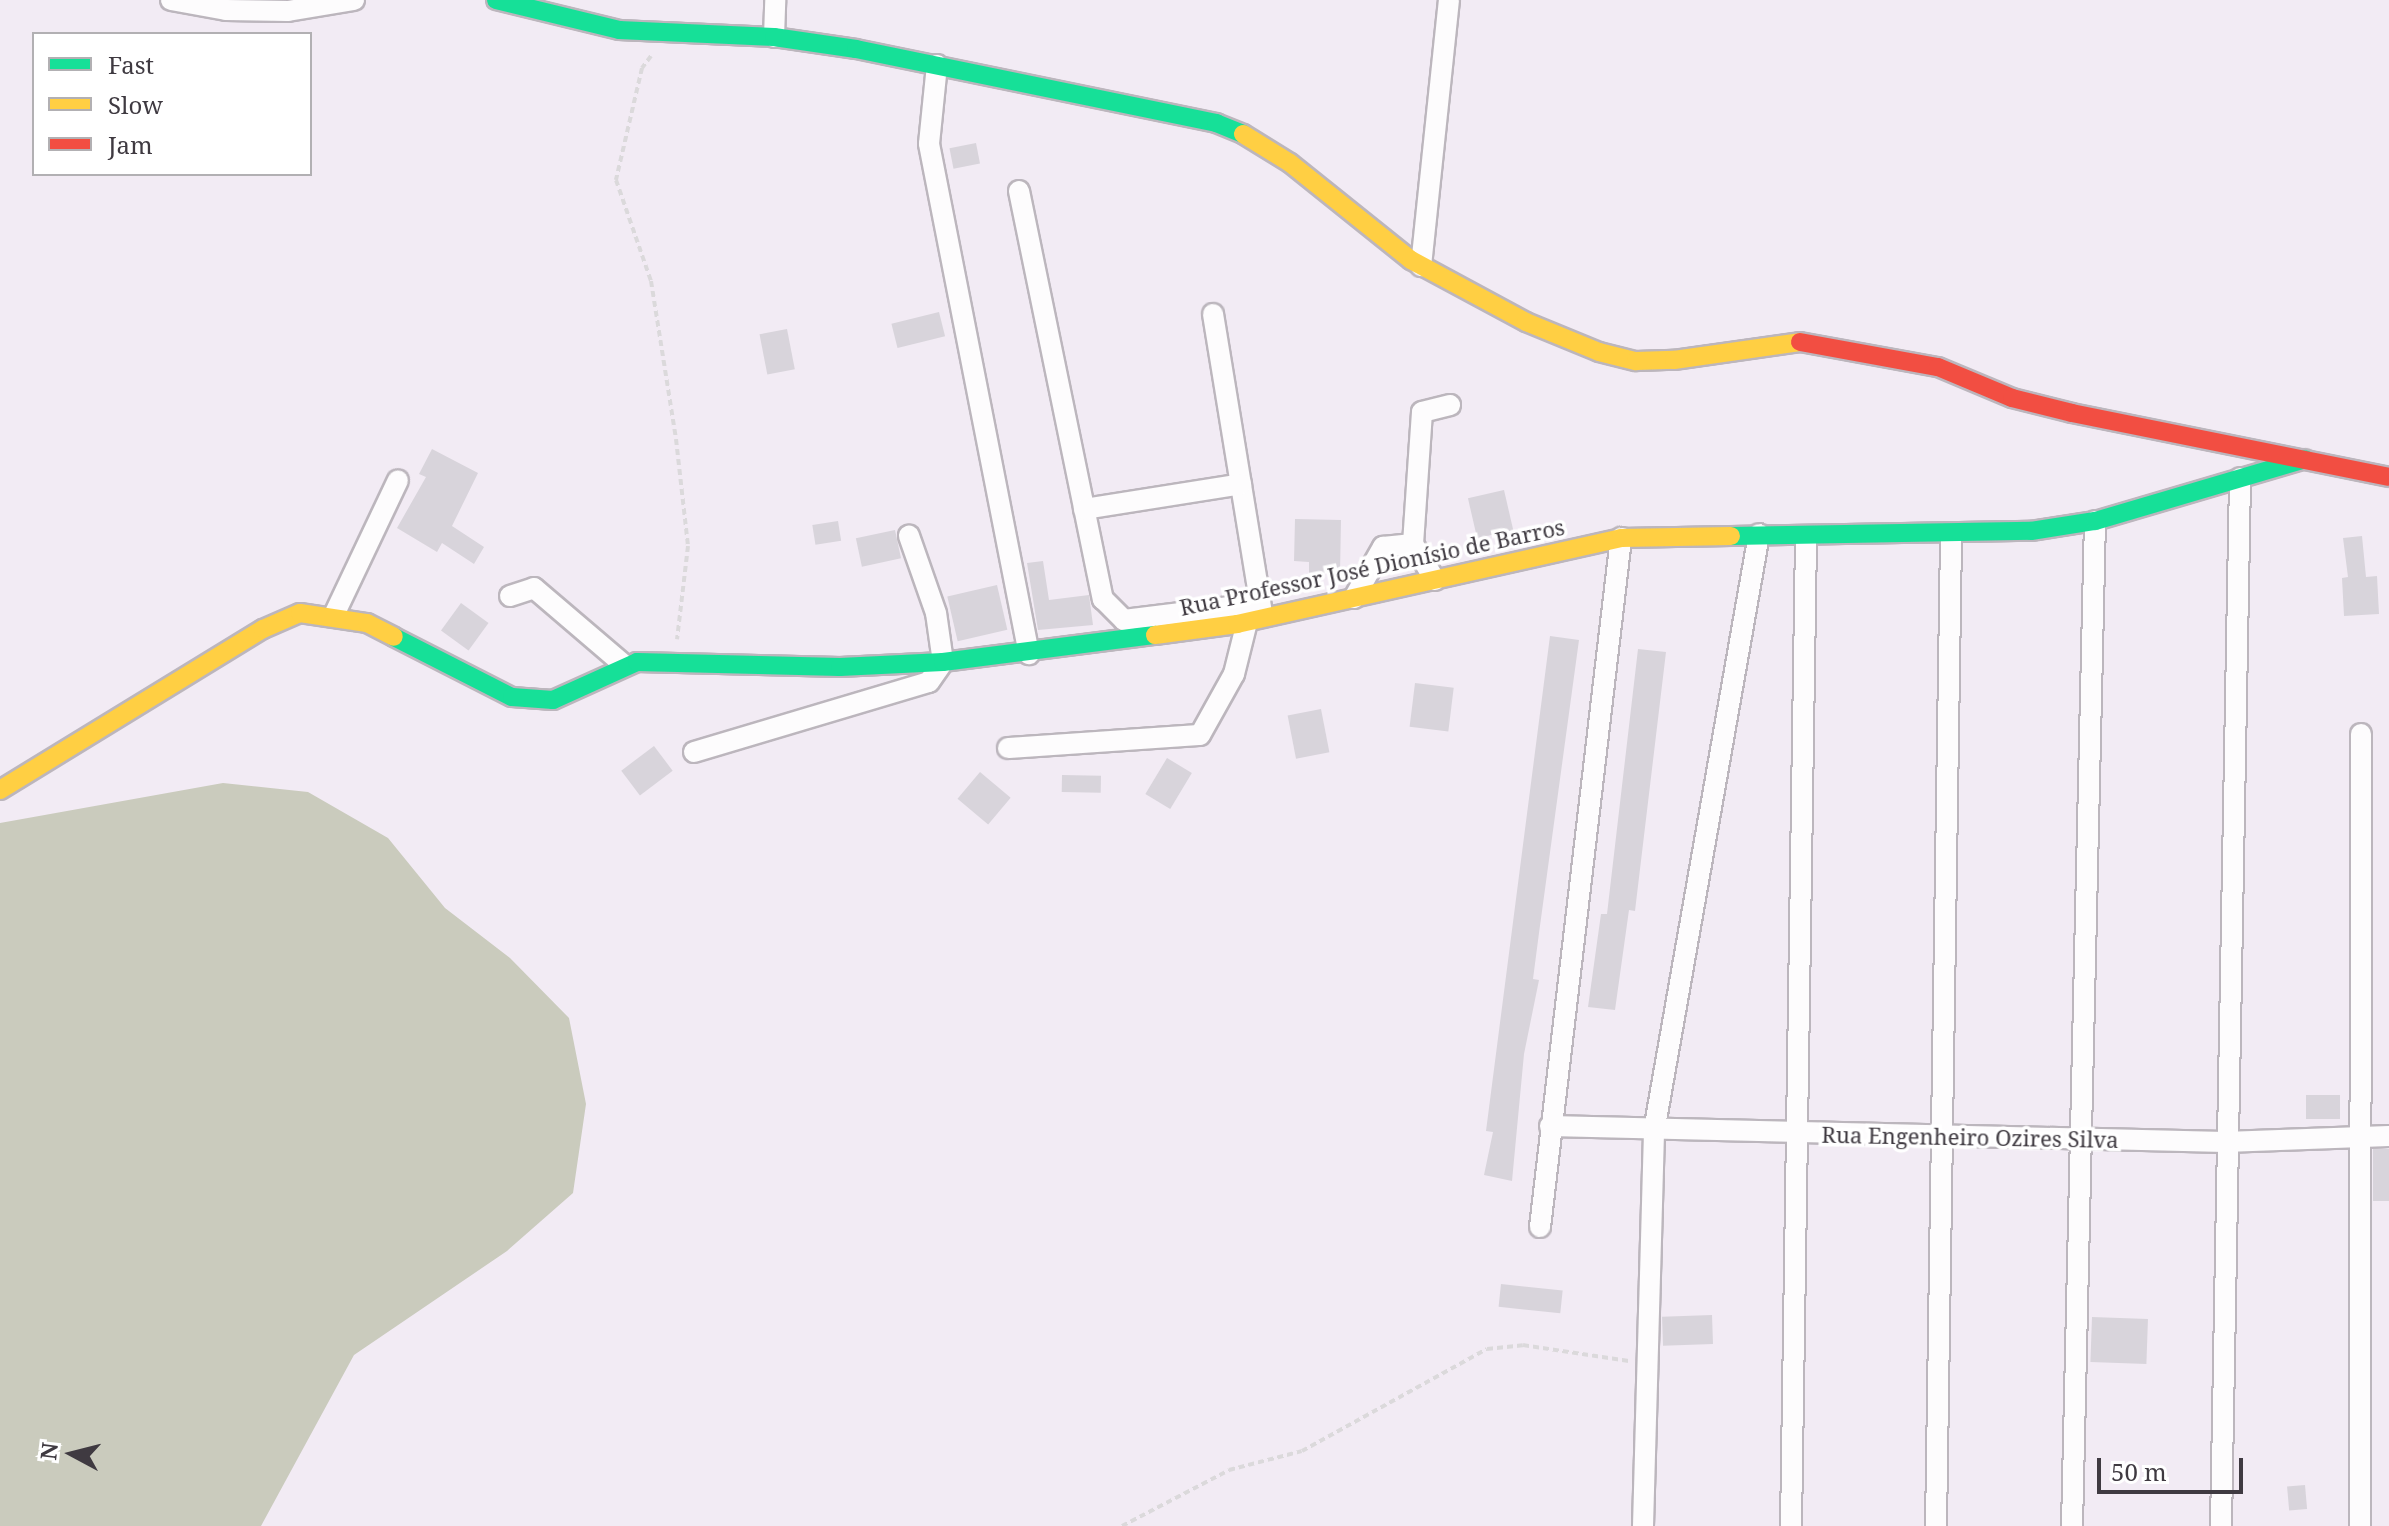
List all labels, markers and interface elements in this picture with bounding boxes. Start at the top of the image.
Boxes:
legend [32,32,312,176]
text: Fast [108,48,154,81]
text: Slow [108,88,163,121]
text: Jam [108,128,153,161]
street label: Rua Professor José Dionísio de Barros [1177,513,1567,621]
street label: Rua Engenheiro Ozires Silva [1821,1121,2119,1153]
north arrow [32,1414,112,1494]
text: N [32,1441,64,1462]
scale bar [2101,1442,2247,1492]
text: 50 m [2111,1455,2167,1488]

